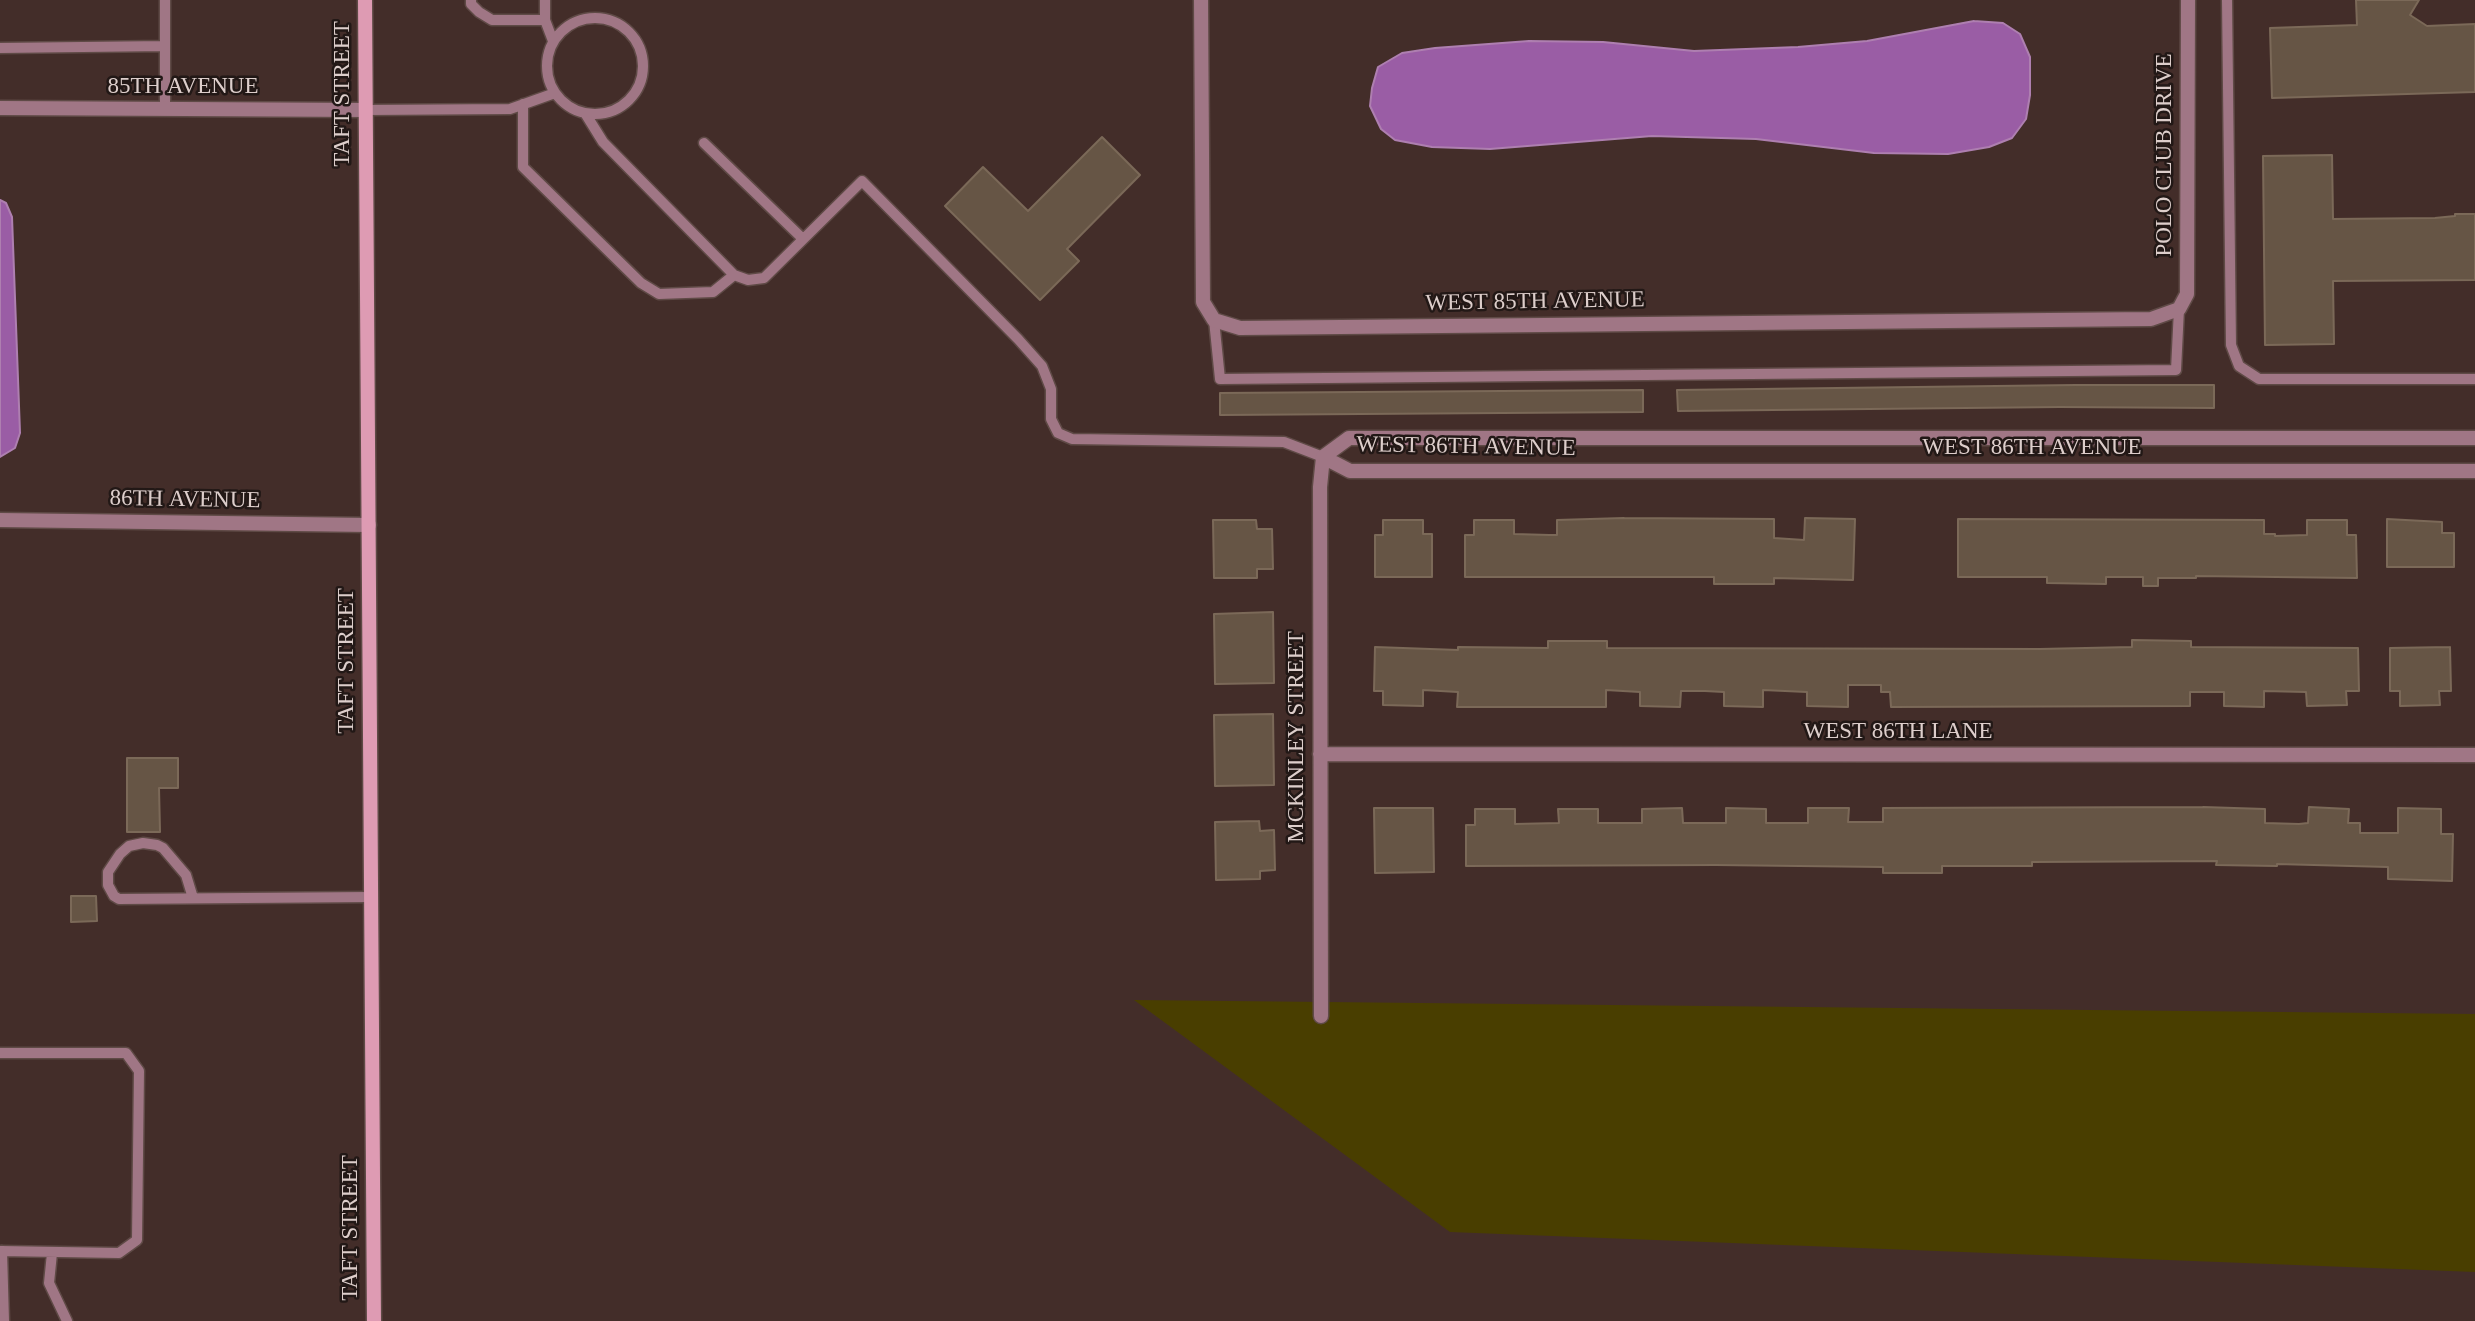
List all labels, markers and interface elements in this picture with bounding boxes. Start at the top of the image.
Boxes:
street label: TAFT STREET [329,21,357,167]
street label: POLO CLUB DRIVE [2151,53,2179,257]
street label: 85TH AVENUE [108,73,258,101]
street label: WEST 85TH AVENUE [1425,286,1645,318]
street label: WEST 86TH AVENUE [1356,431,1576,463]
street label: WEST 86TH AVENUE [1922,434,2142,462]
street label: 86TH AVENUE [109,485,261,515]
street label: TAFT STREET [333,588,361,734]
street label: MCKINLEY STREET [1283,631,1311,843]
street label: WEST 86TH LANE [1803,718,1993,746]
street label: TAFT STREET [337,1155,365,1301]

